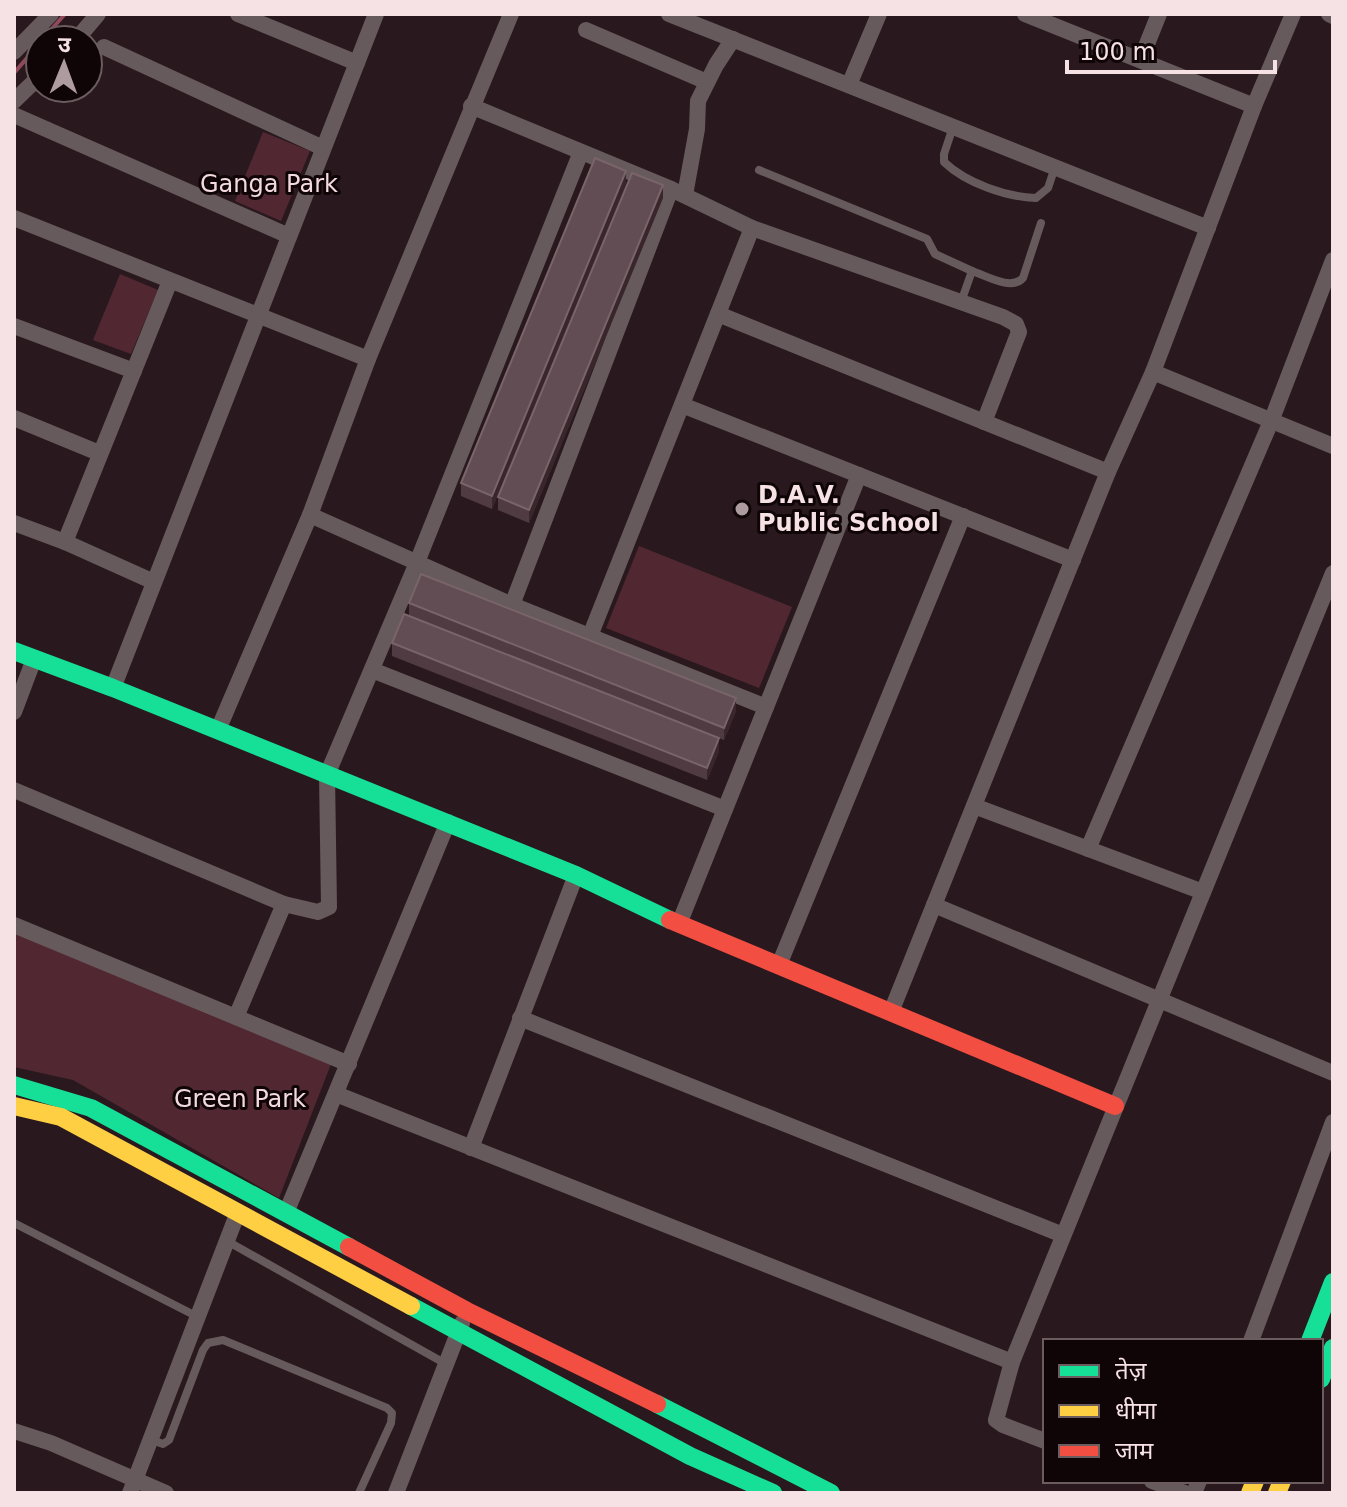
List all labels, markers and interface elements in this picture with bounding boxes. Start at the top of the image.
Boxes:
north arrow [24,24,104,104]
scale bar [1067,24,1275,74]
text: उ [58,32,72,57]
text: 100 m [1079,38,1156,66]
park label: Ganga Park [200,170,338,198]
place label: D.A.V. Public School [758,481,939,537]
marker: D.A.V. Public School [733,500,751,518]
park label: Green Park [174,1085,306,1113]
legend [1043,1339,1323,1483]
text: तेज़ [1115,1357,1148,1385]
text: धीमा [1115,1397,1157,1425]
text: जाम [1115,1437,1154,1465]

